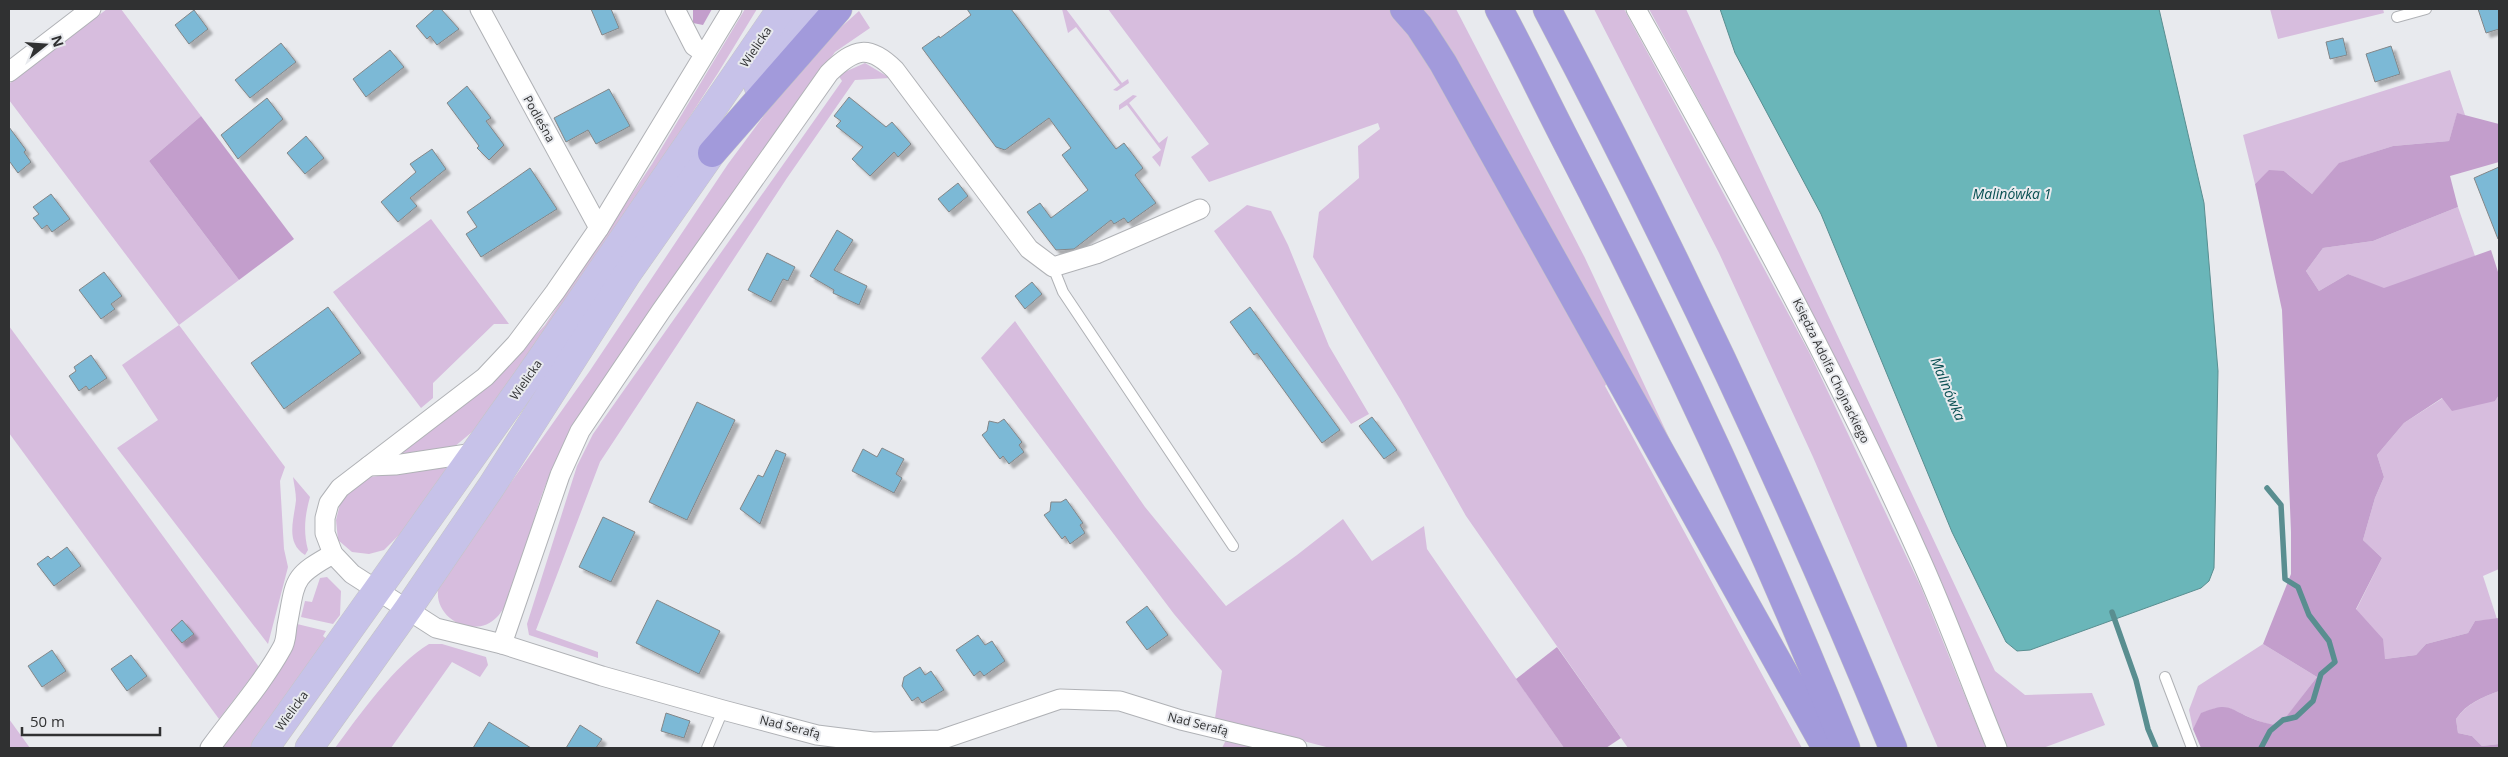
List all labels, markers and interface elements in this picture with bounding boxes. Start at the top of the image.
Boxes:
north arrow [20,20,70,70]
street label: Wielicka [736,23,775,70]
text: N [47,33,69,49]
street label: Podleśna [520,92,559,145]
water label: Malinówka 1 [1973,184,2051,203]
street label: Księdza Adolfa Chojnackiego [1789,295,1874,446]
water label: Malinówka [1927,354,1970,424]
street label: Wielicka [506,356,546,403]
street label: Wielicka [271,687,312,734]
scale bar [22,704,160,736]
street label: Nad Serafą [1166,708,1230,739]
text: 50 m [30,711,65,731]
street label: Nad Serafą [758,711,822,742]

